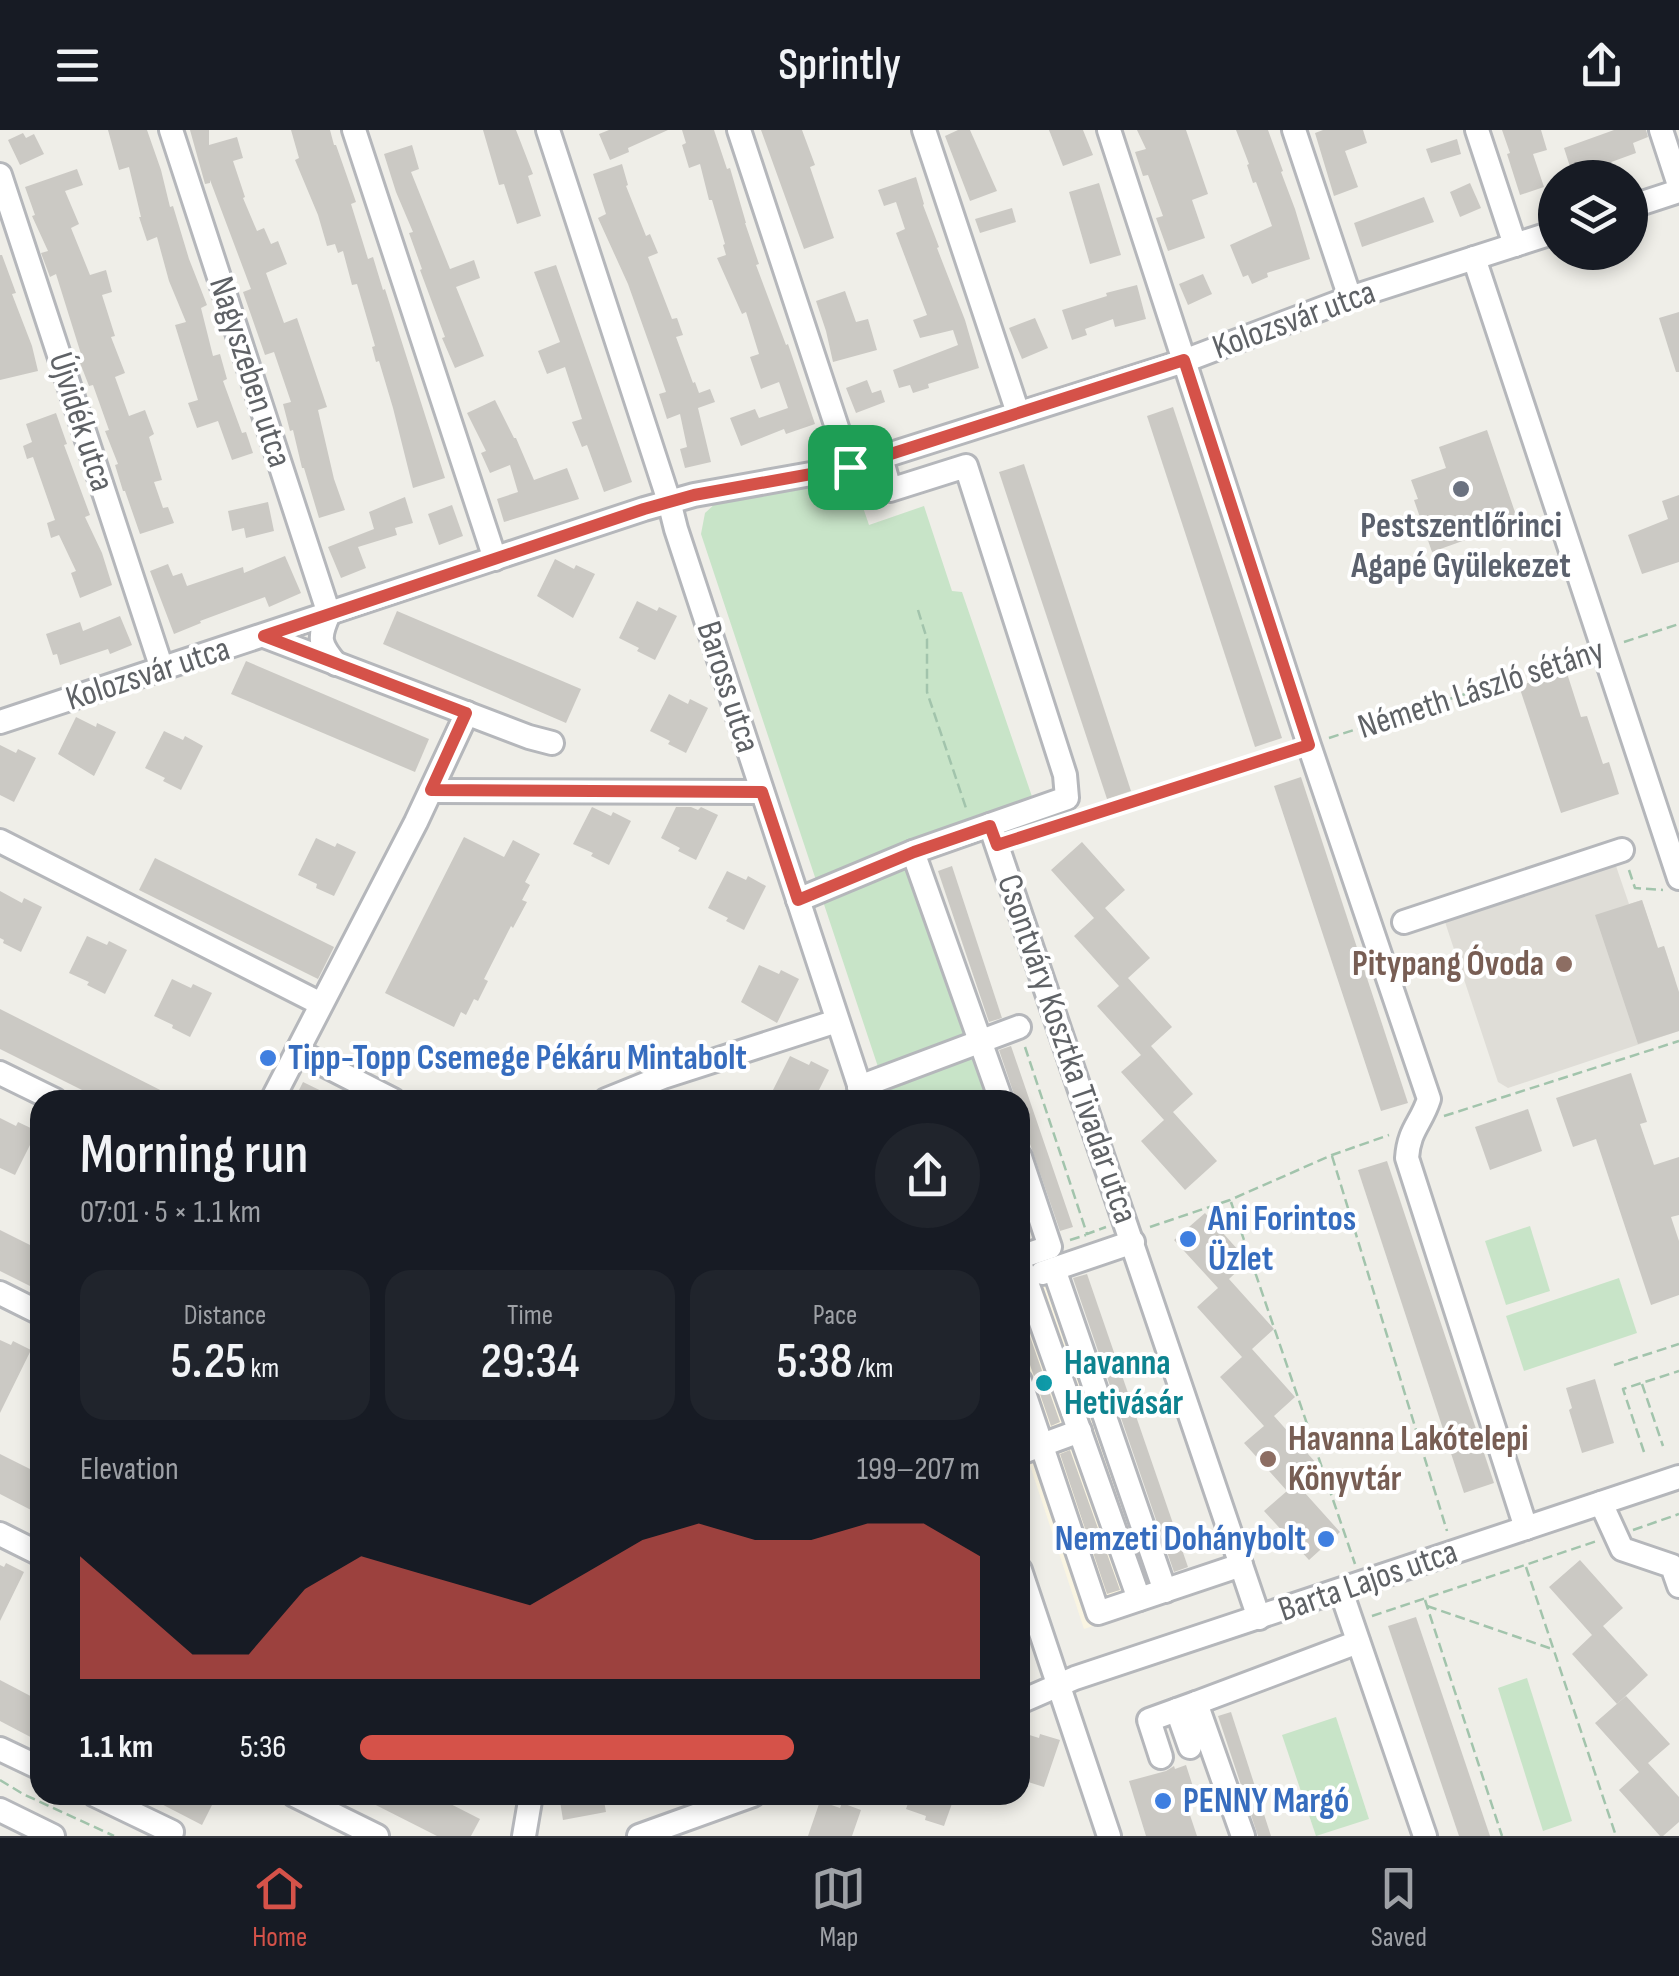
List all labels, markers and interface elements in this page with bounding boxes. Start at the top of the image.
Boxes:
icon: menu [50,38,105,93]
text: Sprintly [778,38,901,93]
icon: share [1574,38,1629,93]
map controls [1538,160,1648,270]
button: layers [1538,160,1648,270]
street label: Nagyszeben utca [199,271,301,473]
street label: Kolozsvár utca [1207,271,1381,369]
street label: Újvidék utca [38,347,124,497]
pin [808,425,893,510]
icon: arrive [823,440,878,495]
marker: Pestszentlőrinci Agapé Gyülekezet [1450,478,1472,500]
place label: Pestszentlőrinci Agapé Gyülekezet [1350,505,1571,588]
street label: Baross utca [687,616,769,758]
street label: Kolozsvár utca [61,627,235,721]
street label: Németh László sétány [1353,629,1609,749]
street label: Csontváry Kosztka Tivadar utca [987,869,1147,1229]
place label: Pitypang Óvoda [1352,943,1544,986]
marker: Pitypang Óvoda [1553,953,1575,975]
place label: Tipp-Topp Csemege Pékáru Mintabolt [288,1037,747,1080]
marker: Tipp-Topp Csemege Pékáru Mintabolt [257,1047,279,1069]
text: Morning run [80,1122,308,1189]
button: share [875,1123,980,1228]
text: 07:01 · 5 × 1.1 km [80,1193,261,1232]
place label: Ani Forintos Üzlet [1207,1198,1356,1281]
marker: Ani Forintos Üzlet [1177,1228,1199,1250]
text: Distance [184,1299,266,1332]
text: Time [507,1299,553,1332]
text: Pace [813,1299,857,1332]
text: 5.25 [171,1332,246,1392]
text: 29:34 [480,1332,580,1392]
text: 5:38 [776,1332,853,1392]
place label: Havanna Hetivásár [1064,1342,1183,1425]
text: km [246,1352,279,1385]
text: /km [853,1352,894,1385]
marker: Havanna Hetivásár [1033,1372,1055,1394]
place label: Havanna Lakótelepi Könyvtár [1288,1418,1528,1501]
marker: Havanna Lakótelepi Könyvtár [1257,1448,1279,1470]
text: Elevation [80,1450,179,1489]
text: 199–207 m [857,1450,980,1489]
place label: Nemzeti Dohánybolt [1055,1518,1306,1561]
marker: Nemzeti Dohánybolt [1315,1528,1337,1550]
street label: Barta Lajos utca [1273,1530,1463,1632]
text: 1.1 km [80,1728,153,1767]
text: 5:36 [240,1728,286,1767]
place label: PENNY Margó [1183,1780,1349,1823]
marker: PENNY Margó [1152,1790,1174,1812]
tab: Home [252,1861,307,1954]
tab: Map [811,1861,866,1954]
tab: Saved [1371,1861,1427,1954]

